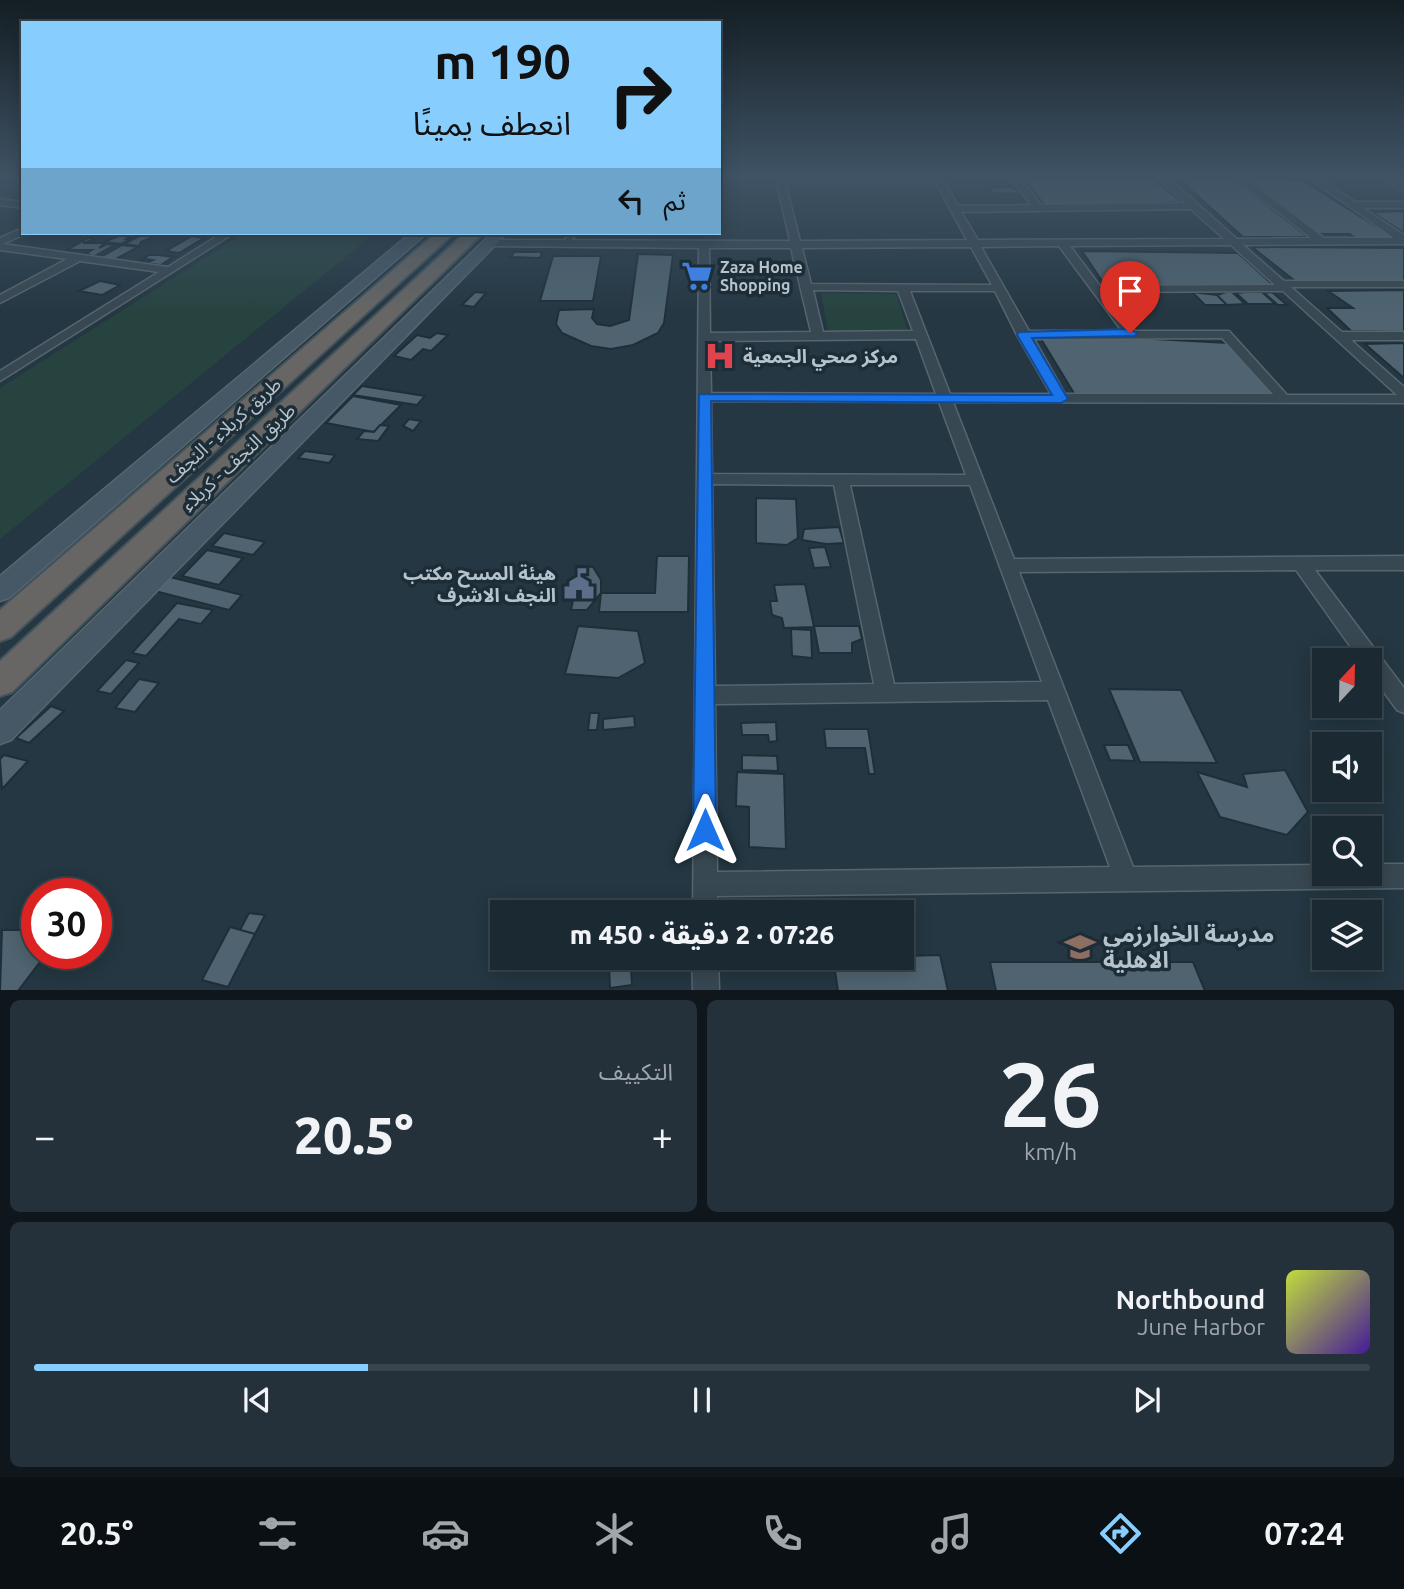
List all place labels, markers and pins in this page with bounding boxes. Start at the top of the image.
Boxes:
place label: Zaza Home Shopping [720,258,803,294]
supermarket icon: Zaza Home Shopping [680,259,714,293]
pin [1100,261,1160,333]
hospital icon: مركز صحي الجمعية [703,339,737,373]
place label: مركز صحي الجمعية [743,345,898,371]
place label: هيئة المسح مكتب النجف الاشرف [403,562,556,607]
public building icon: هيئة المسح مكتب النجف الاشرف [562,567,596,601]
place label: مدرسة الخوارزمي الاهلية [1103,921,1275,973]
school or university icon: مدرسة الخوارزمي الاهلية [1063,930,1097,964]

